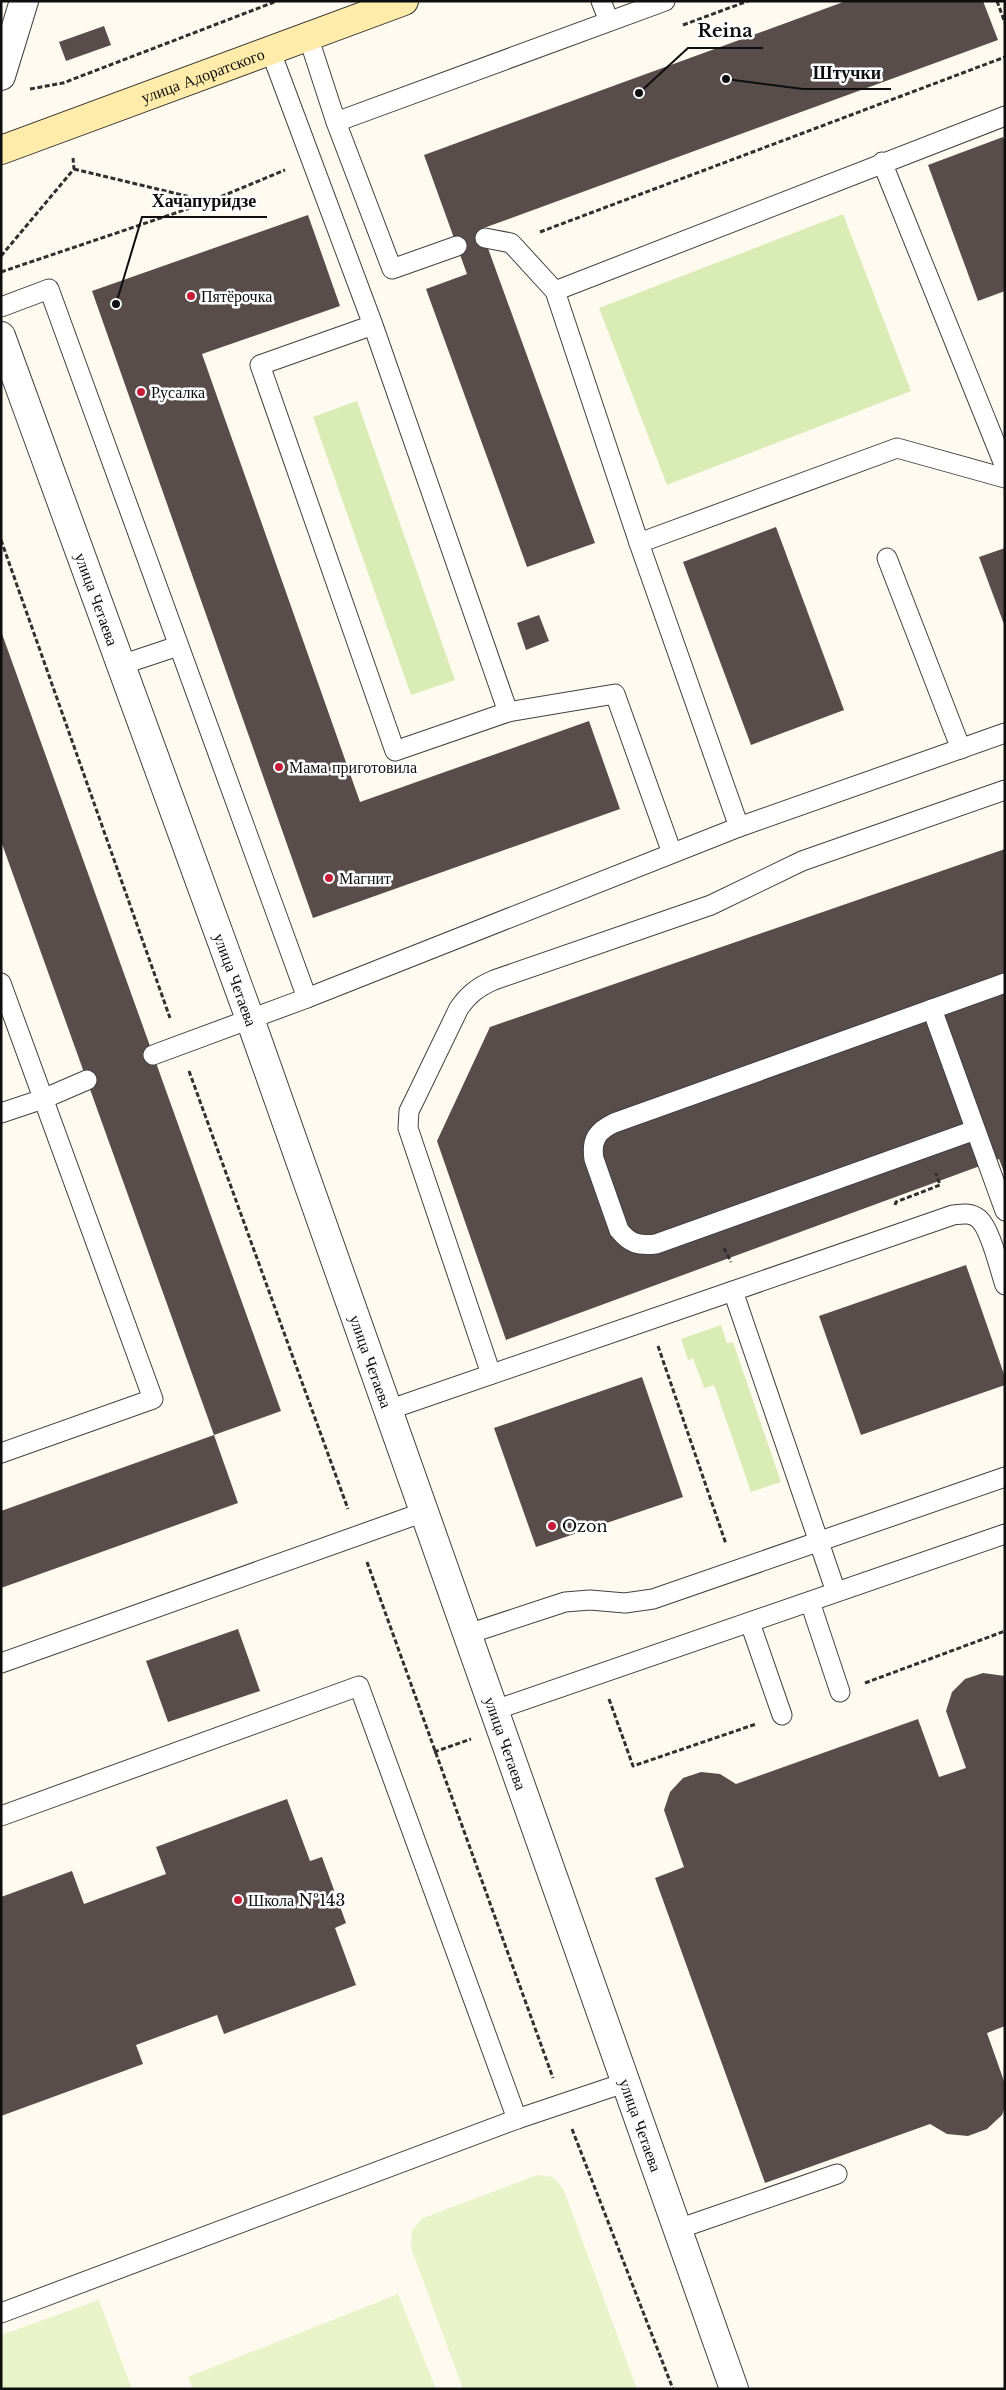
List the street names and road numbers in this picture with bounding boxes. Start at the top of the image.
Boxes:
street label: улица Адоратского [138,44,267,107]
street label: улица Четаева [71,550,123,648]
street label: улица Четаева [210,930,262,1029]
street label: улица Четаева [345,1312,397,1411]
street label: улица Четаева [480,1694,532,1792]
street label: улица Четаева [615,2076,666,2174]

